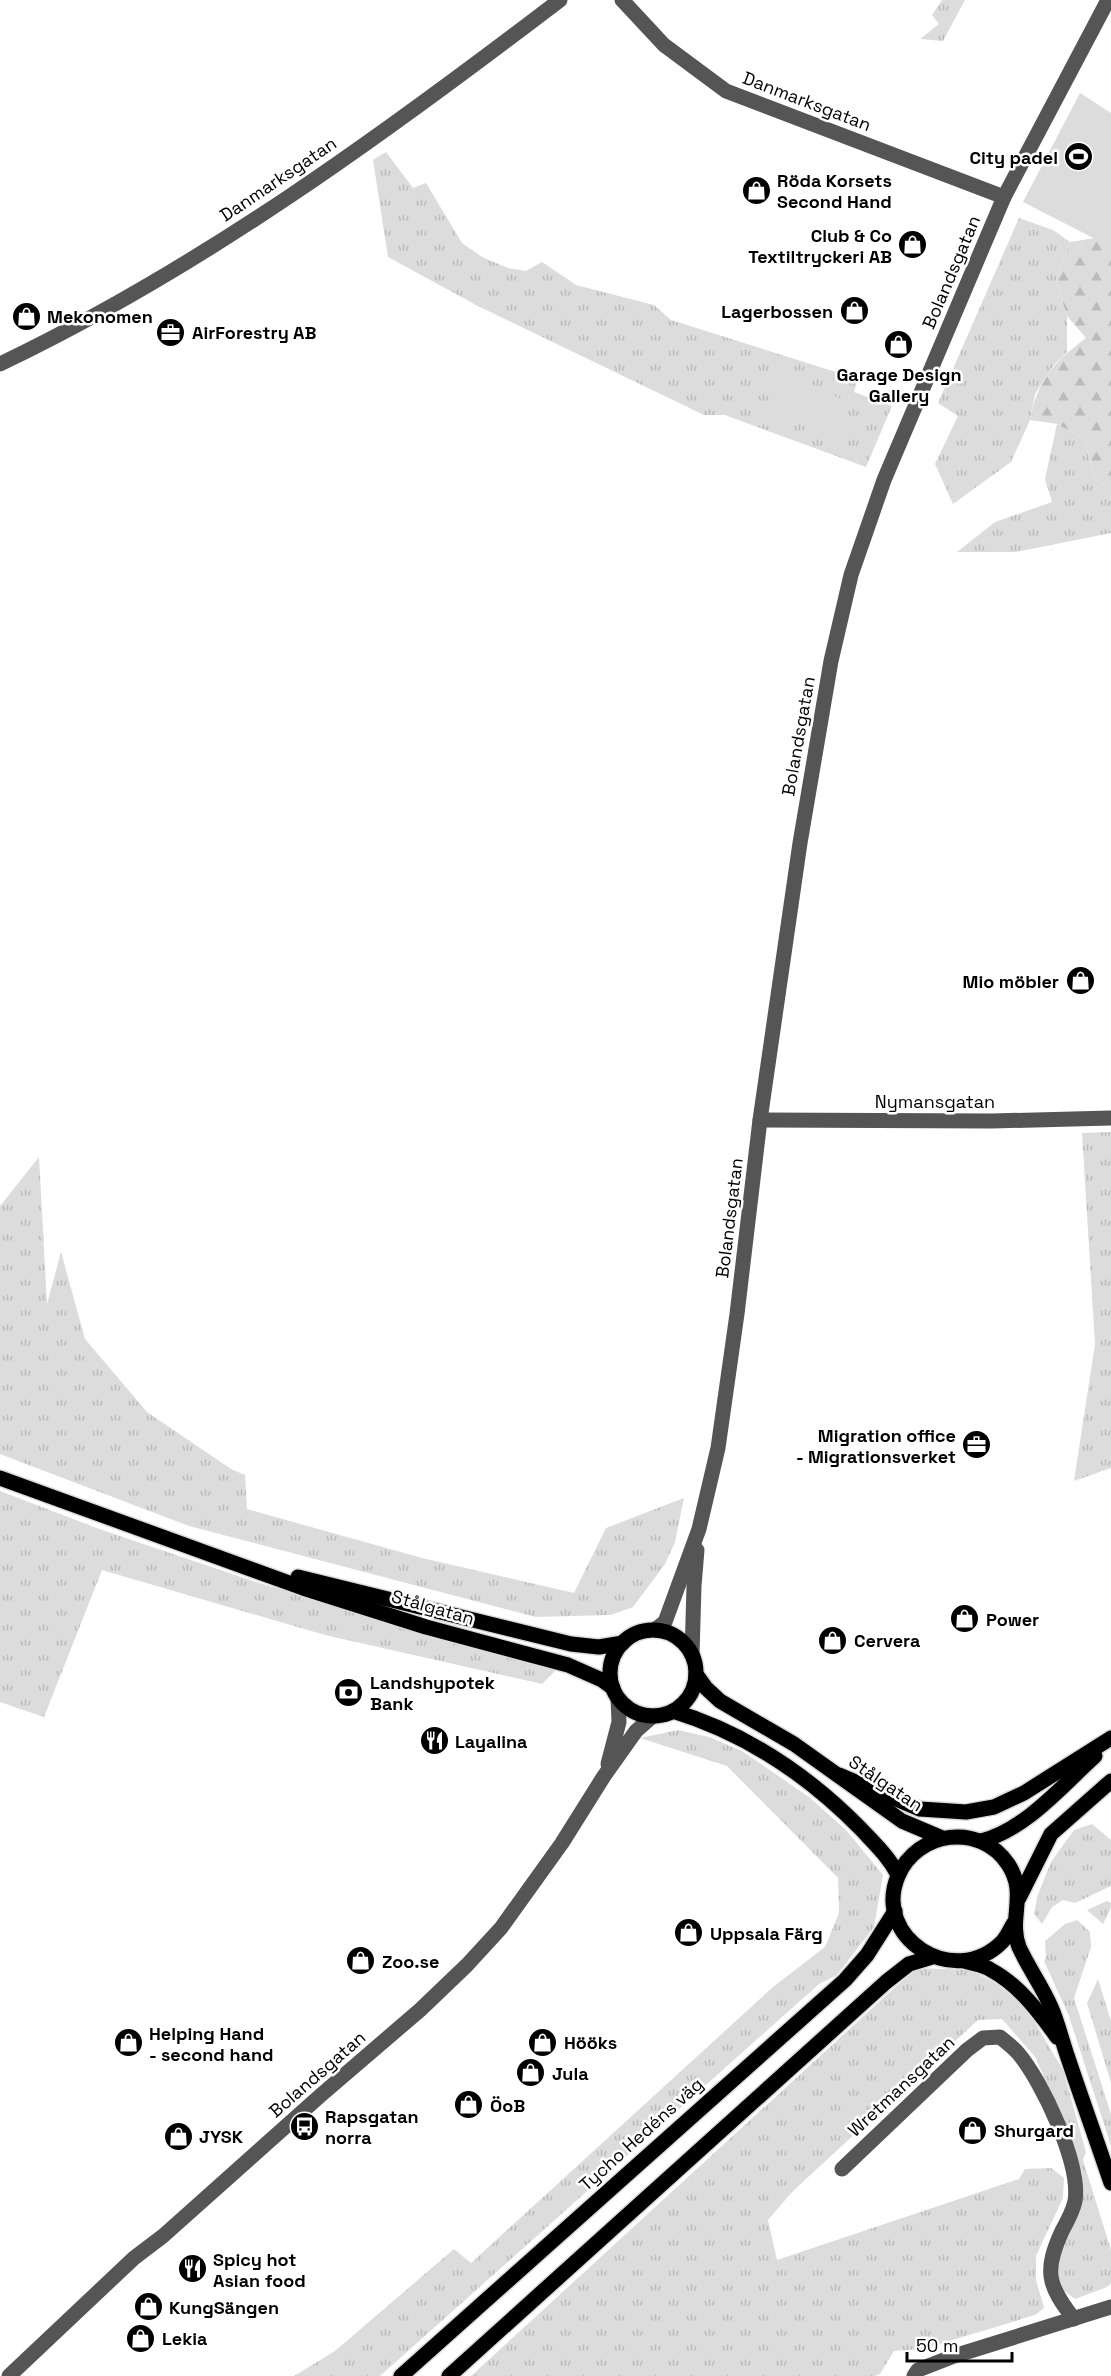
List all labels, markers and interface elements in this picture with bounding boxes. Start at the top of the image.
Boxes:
street label: Danmarksgatan [739,66,875,136]
street label: Danmarksgatan [215,131,341,227]
sports icon: City padel [1063,141,1095,173]
place label: City padel [969,146,1058,169]
place label: Röda Korsets Second Hand [777,169,892,213]
shop icon: Röda Korsets Second Hand [740,174,772,206]
street label: Bolandsgatan [917,212,985,332]
place label: Club & Co Textiltryckeri AB [748,224,892,268]
shop icon: Club & Co Textiltryckeri AB [897,229,929,261]
shop icon: Lagerbossen [838,295,870,327]
shop icon: Mekonomen [10,300,42,332]
place label: Lagerbossen [721,300,833,323]
place label: Mekonomen [47,305,153,328]
office icon: AirForestry AB [155,316,187,348]
place label: AirForestry AB [192,321,317,344]
shop icon: Garage Design Gallery [883,329,915,361]
place label: Garage Design Gallery [836,363,962,407]
street label: Bolandsgatan [776,674,820,798]
shop icon: Mio möbler [1064,965,1096,997]
place label: Mio möbler [963,970,1059,993]
street label: Nymansgatan [875,1090,995,1113]
street label: Bolandsgatan [710,1157,748,1279]
place label: Migration office - Migrationsverket [796,1424,956,1468]
office icon: Migration office - Migrationsverket [961,1429,993,1461]
street label: Stålgatan [389,1584,477,1630]
shop icon: Power [949,1603,981,1635]
place label: Power [986,1608,1039,1631]
shop icon: Cervera [817,1624,849,1656]
place label: Cervera [854,1629,921,1652]
place label: Landshypotek Bank [370,1671,495,1715]
bank icon: Landshypotek Bank [333,1676,365,1708]
restaurant icon: Layalina [418,1725,450,1757]
place label: Layalina [455,1730,528,1753]
street label: Stålgatan [844,1750,928,1816]
shop icon: Uppsala Färg [673,1917,705,1949]
place label: Uppsala Färg [710,1922,823,1945]
shop icon: Zoo.se [345,1945,377,1977]
place label: Zoo.se [382,1950,439,1973]
place label: Helping Hand - second hand [149,2022,273,2066]
street label: Bolandsgatan [264,2026,370,2122]
shop icon: Hööks [527,2026,559,2058]
shop icon: Helping Hand - second hand [112,2027,144,2059]
place label: Hööks [564,2031,617,2054]
street label: Wretmansgatan [843,2031,959,2141]
shop icon: Jula [515,2057,547,2089]
place label: Jula [552,2062,589,2085]
street label: Tycho Hedéns väg [574,2072,708,2196]
shop icon: ÖoB [453,2089,485,2121]
place label: ÖoB [490,2094,525,2117]
place label: Rapsgatan norra [325,2105,419,2149]
bus stop icon: Rapsgatan norra [288,2110,320,2142]
shop icon: Shurgard [957,2114,989,2146]
place label: Shurgard [994,2119,1074,2142]
shop icon: JYSK [162,2120,194,2152]
place label: JYSK [199,2125,244,2148]
place label: Spicy hot Asian food [213,2248,306,2292]
restaurant icon: Spicy hot Asian food [176,2253,208,2285]
shop icon: KungSängen [132,2291,164,2323]
place label: KungSängen [169,2296,279,2319]
shop icon: Lekia [125,2322,157,2354]
scale bar [907,2325,1012,2363]
place label: Lekia [162,2327,208,2350]
text: 50 m [916,2334,958,2357]

